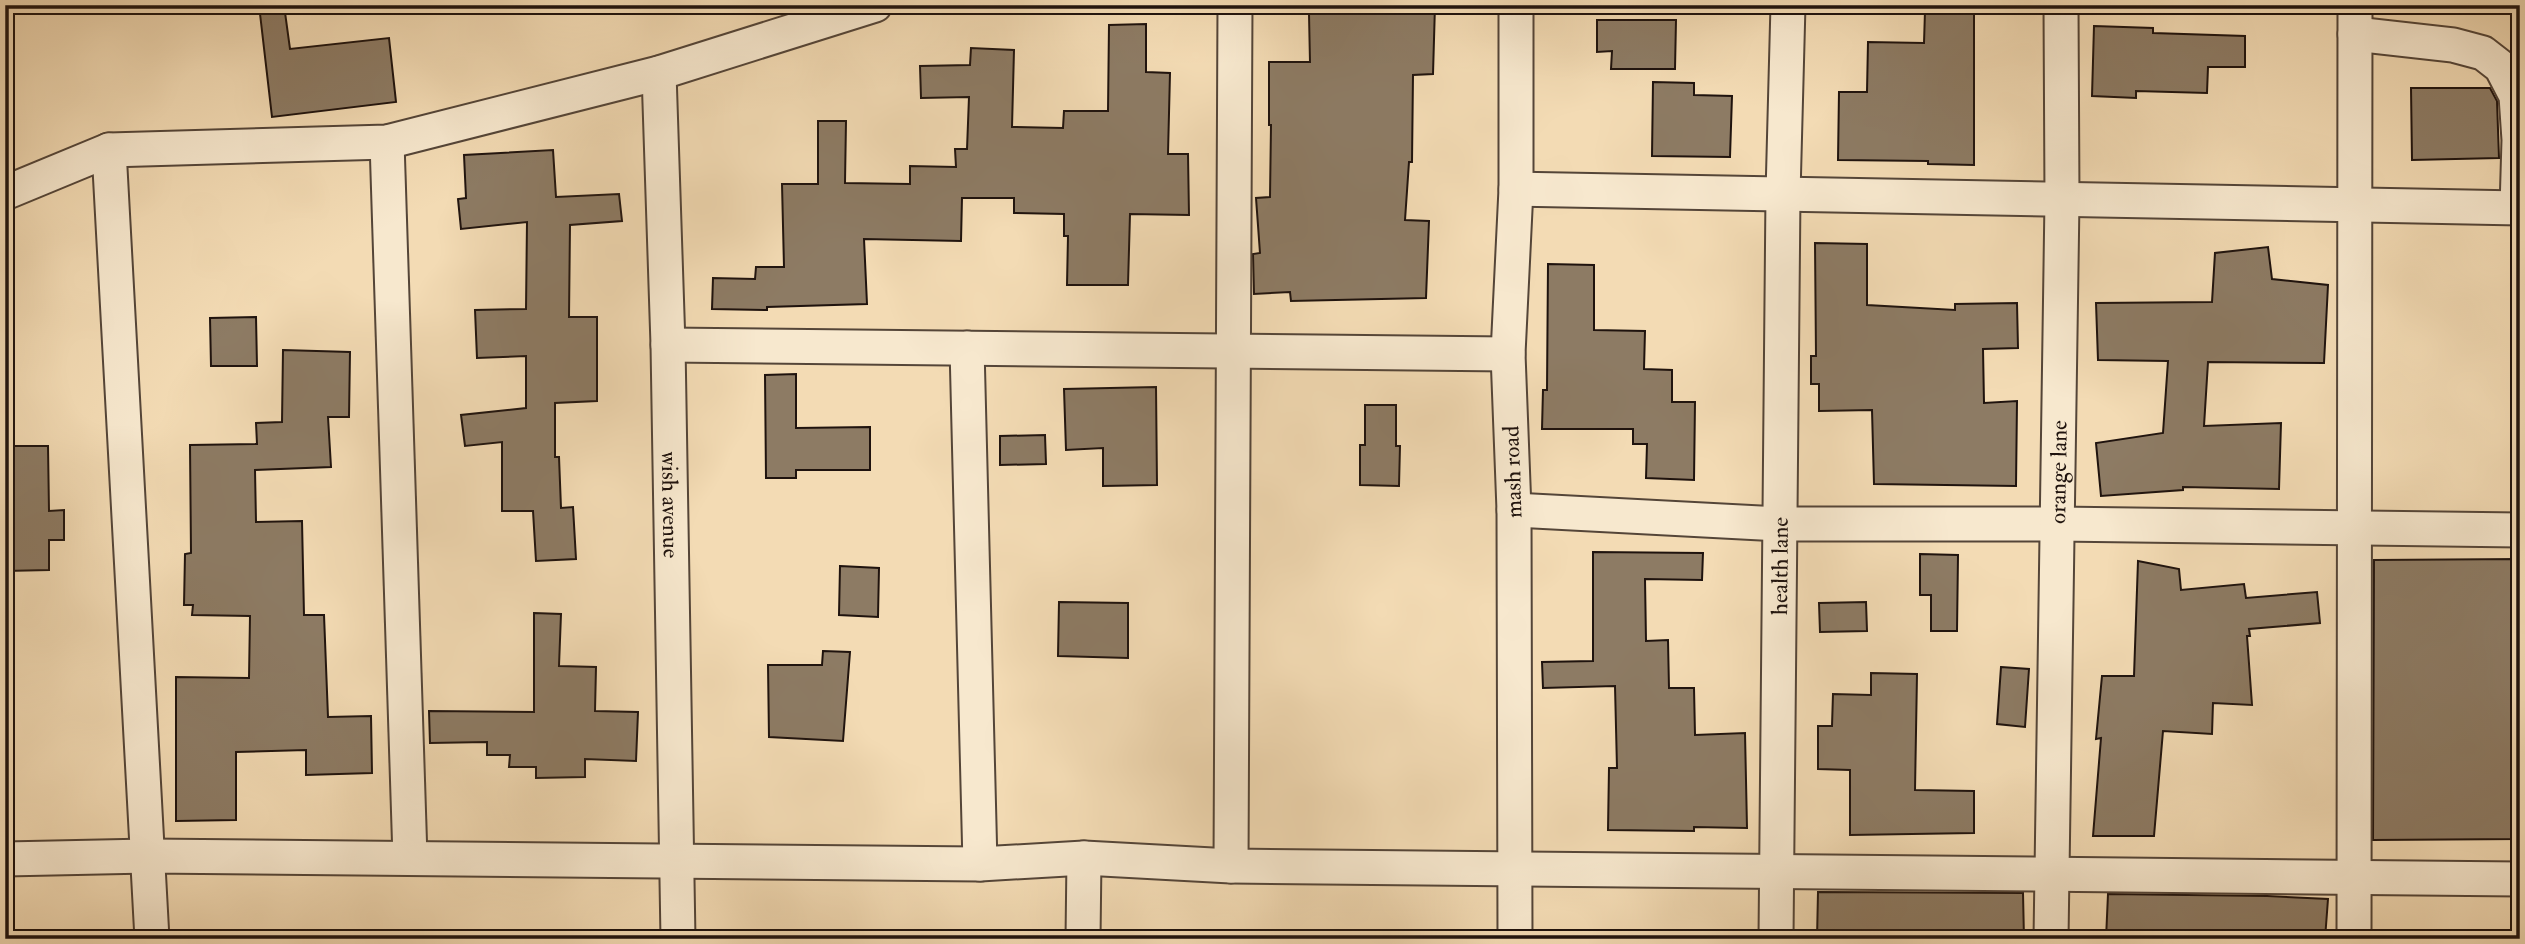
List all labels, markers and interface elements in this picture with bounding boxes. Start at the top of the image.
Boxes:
street label: orange lane [2043,420,2074,524]
street label: mash road [1496,425,1529,519]
street label: wish avenue [655,451,686,559]
street label: health lane [1765,516,1795,615]

